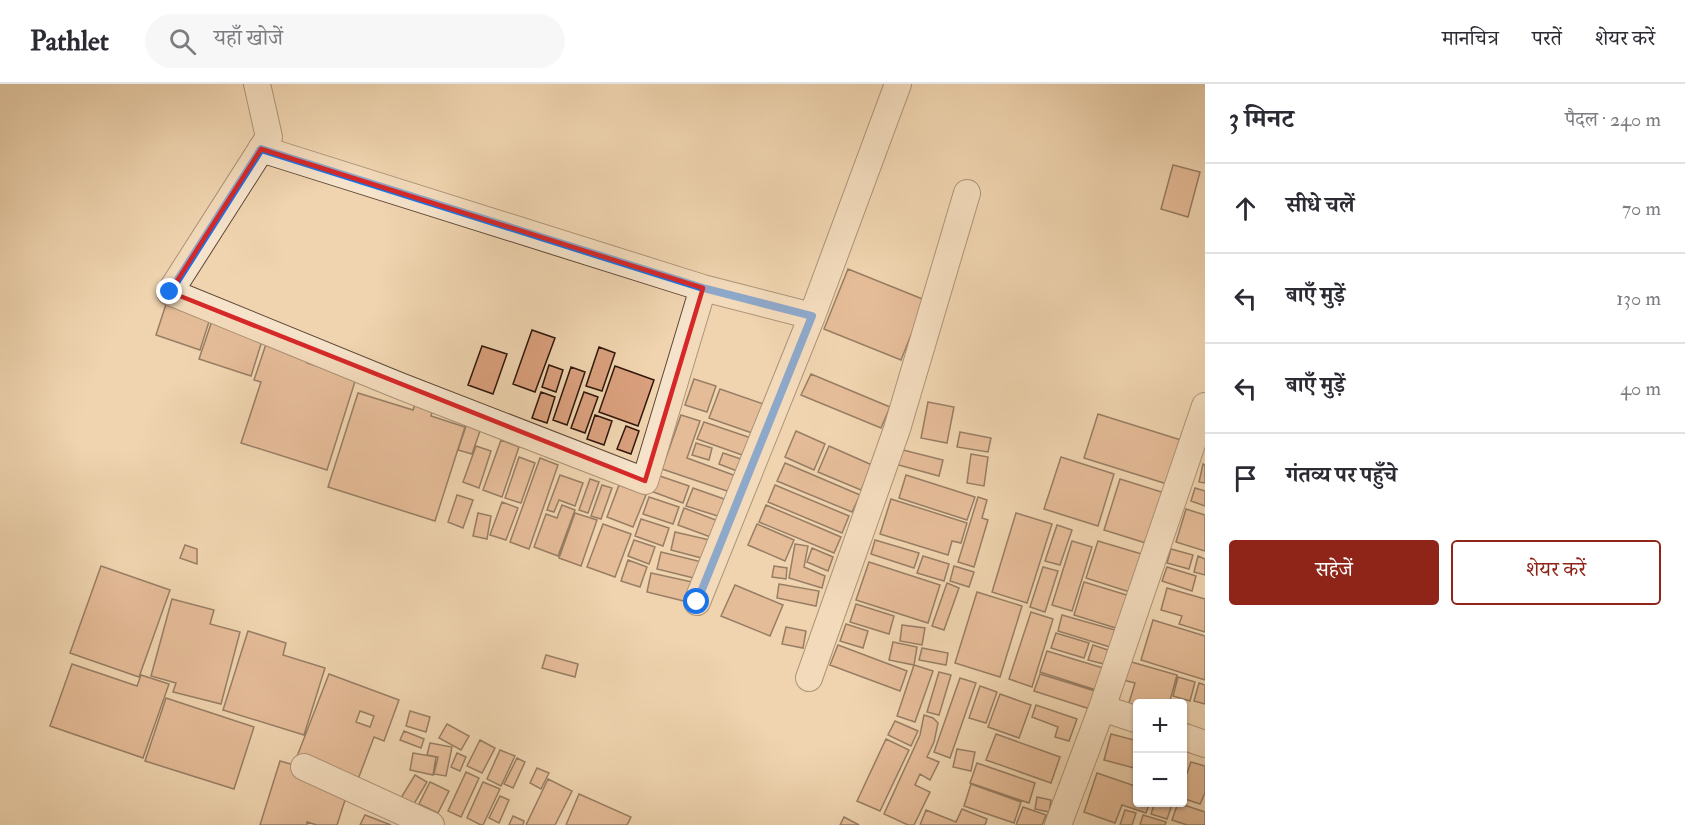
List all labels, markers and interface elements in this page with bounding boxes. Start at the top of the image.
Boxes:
search box [145,14,565,68]
text: Pathlet [30,24,109,59]
text: यहाँ खोजें [214,24,283,52]
icon: search [166,25,199,58]
text: मानचित्र [1442,25,1499,52]
text: परतें [1532,25,1562,52]
text: शेयर करें [1595,25,1655,52]
text: 3 मिनट [1229,103,1294,135]
text: पैदल · 240 m [1565,107,1661,132]
text: सीधे चलें [1286,191,1354,219]
icon: ahead [1229,192,1262,225]
text: 70 m [1622,196,1661,221]
route end [156,278,182,304]
text: बाएँ मुड़ें [1286,281,1345,309]
icon: left [1229,282,1262,315]
text: 130 m [1616,286,1661,311]
text: बाएँ मुड़ें [1286,371,1345,399]
icon: left [1229,372,1262,405]
text: 40 m [1620,376,1661,401]
text: गंतव्य पर पहुँचे [1286,461,1397,489]
icon: arrive [1229,462,1262,495]
button: सहेजें [1229,540,1439,605]
button: शेयर करें [1451,540,1661,605]
route start [683,588,709,614]
map controls [1133,699,1187,807]
button: + [1133,699,1187,753]
button: − [1133,753,1187,807]

